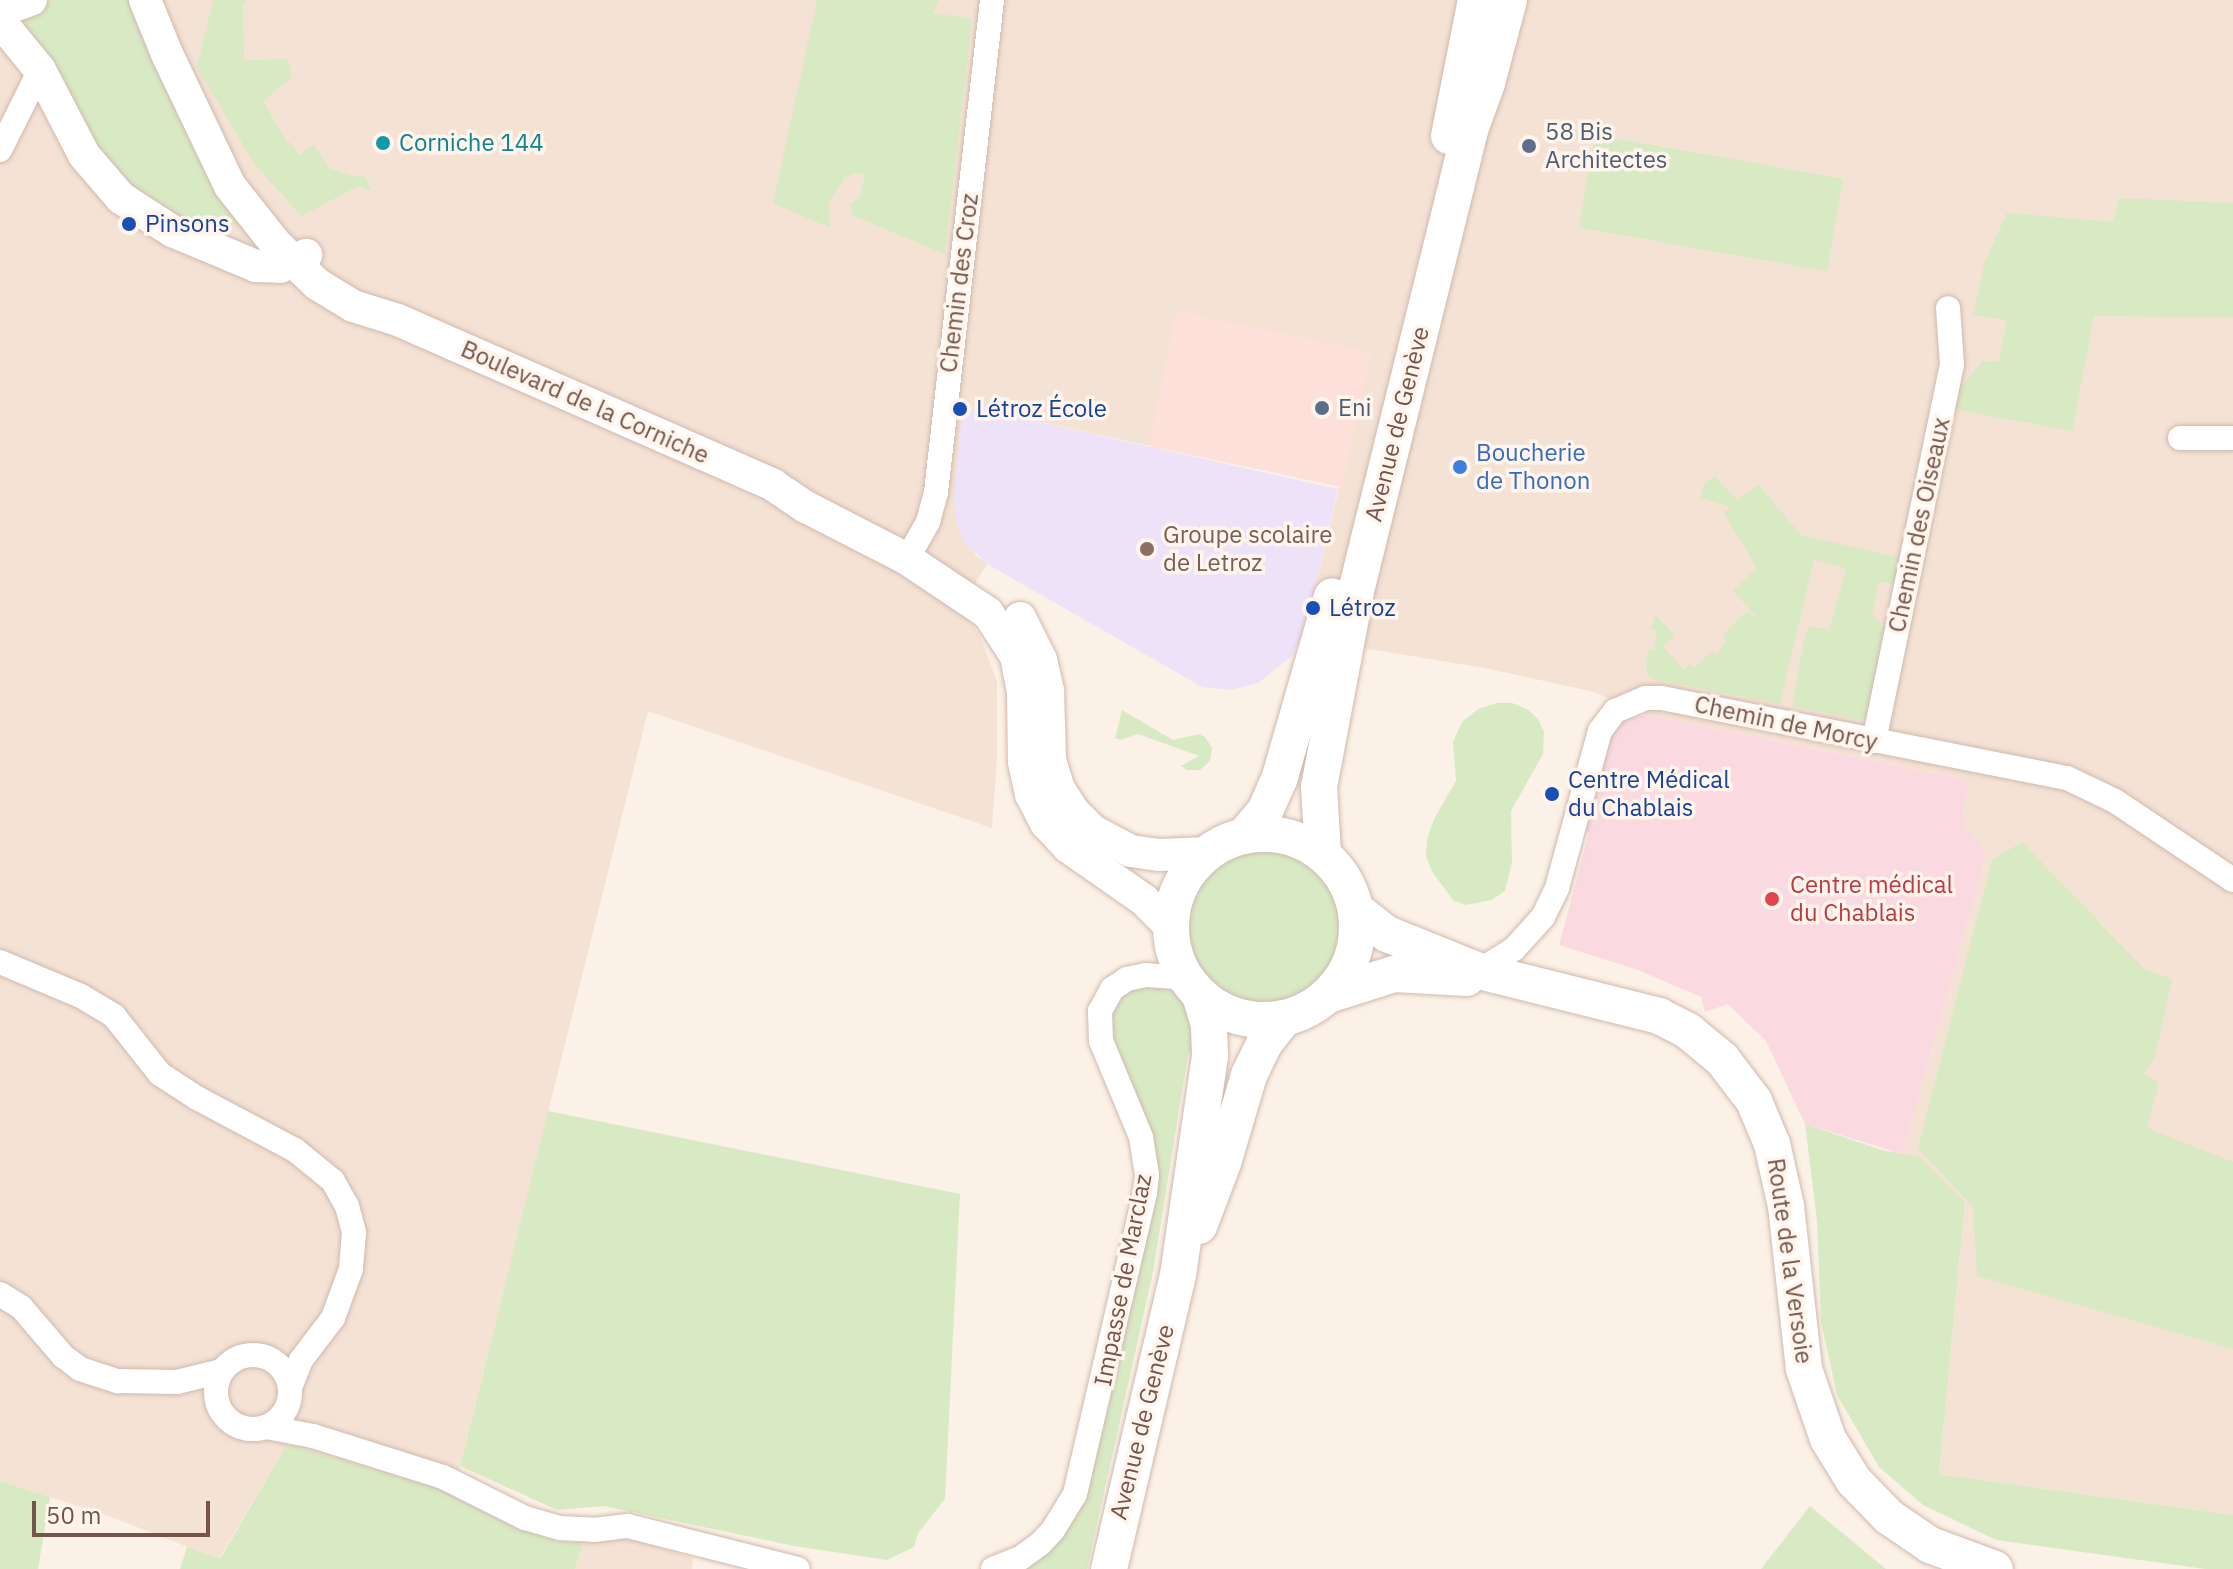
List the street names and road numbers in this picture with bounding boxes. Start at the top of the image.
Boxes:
street label: Chemin des Croz [934,192,984,374]
street label: Avenue de Genève [1359,324,1435,524]
street label: Boulevard de la Corniche [457,334,713,470]
street label: Chemin des Oiseaux [1882,415,1956,635]
street label: Chemin de Morcy [1692,690,1880,756]
street label: Route de la Versoie [1761,1156,1819,1366]
street label: Impasse de Marclaz [1088,1171,1158,1389]
street label: Avenue de Genève [1104,1322,1180,1522]

